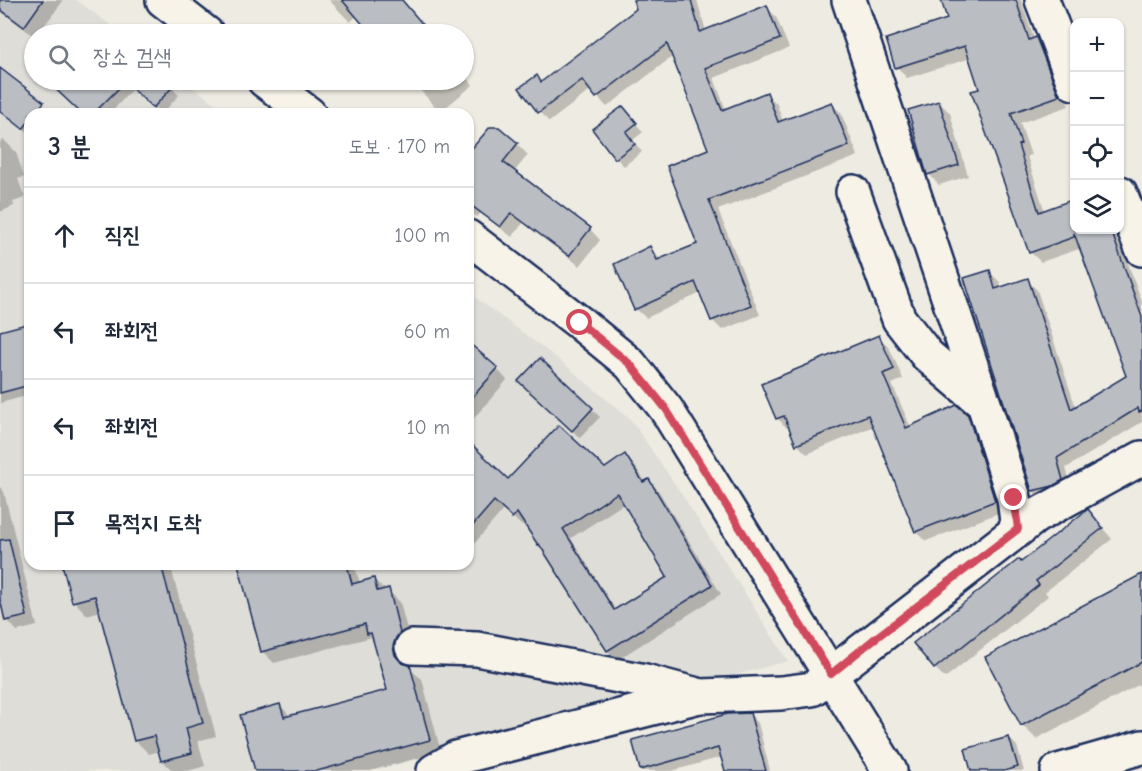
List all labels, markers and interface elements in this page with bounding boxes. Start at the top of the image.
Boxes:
map controls [1070,18,1124,234]
button: + [1070,18,1124,72]
search box [24,24,474,90]
icon: search [45,41,78,74]
text: 장소 검색 [93,44,171,70]
button: − [1070,72,1124,126]
button: locate [1070,126,1124,180]
text: 3 분 [48,132,91,162]
text: 도보 · 170 m [348,135,450,158]
button: layers [1070,180,1124,234]
icon: ahead [48,219,81,252]
text: 직진 [105,222,140,248]
text: 100 m [395,224,450,247]
route start [566,309,592,335]
icon: left [48,315,81,348]
text: 좌회전 [105,318,158,344]
text: 60 m [404,320,450,343]
icon: left [48,411,81,444]
text: 좌회전 [105,414,158,440]
text: 10 m [407,416,450,439]
route end [1000,484,1026,510]
icon: arrive [48,507,81,540]
text: 목적지 도착 [105,510,201,536]

